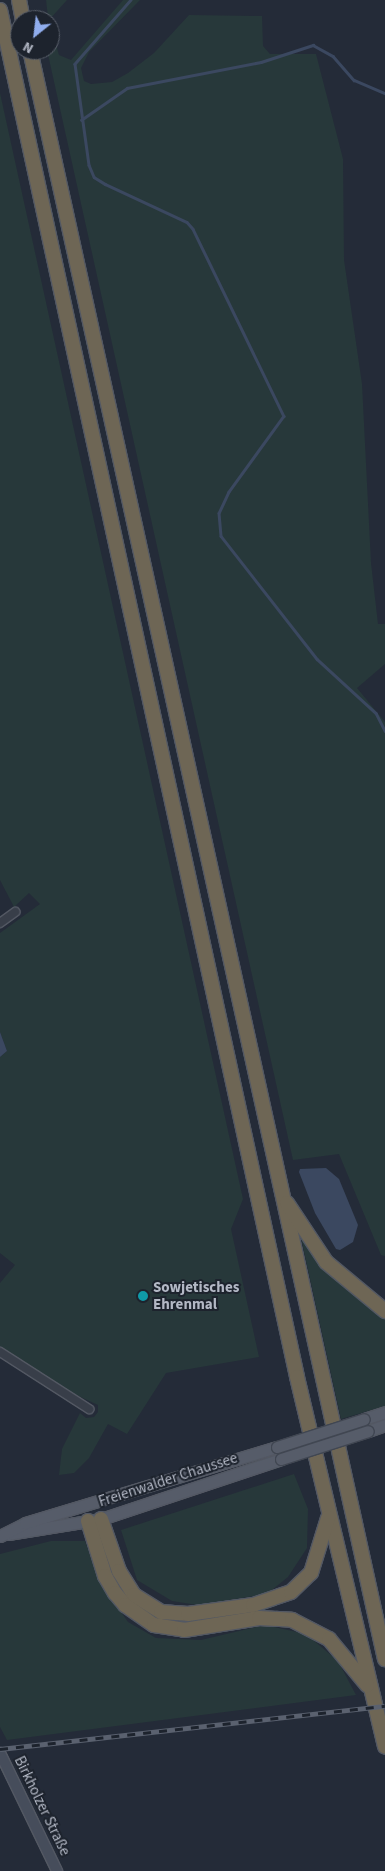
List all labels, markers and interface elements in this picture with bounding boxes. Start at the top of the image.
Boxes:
north arrow [10,10,60,60]
text: N [19,36,37,58]
place label: Sowjetisches Ehrenmal [153,1278,239,1313]
marker: Sowjetisches Ehrenmal [137,1290,149,1302]
street label: Freienwalder Chaussee [96,1449,240,1511]
street label: Birkholzer Straße [10,1753,74,1859]

